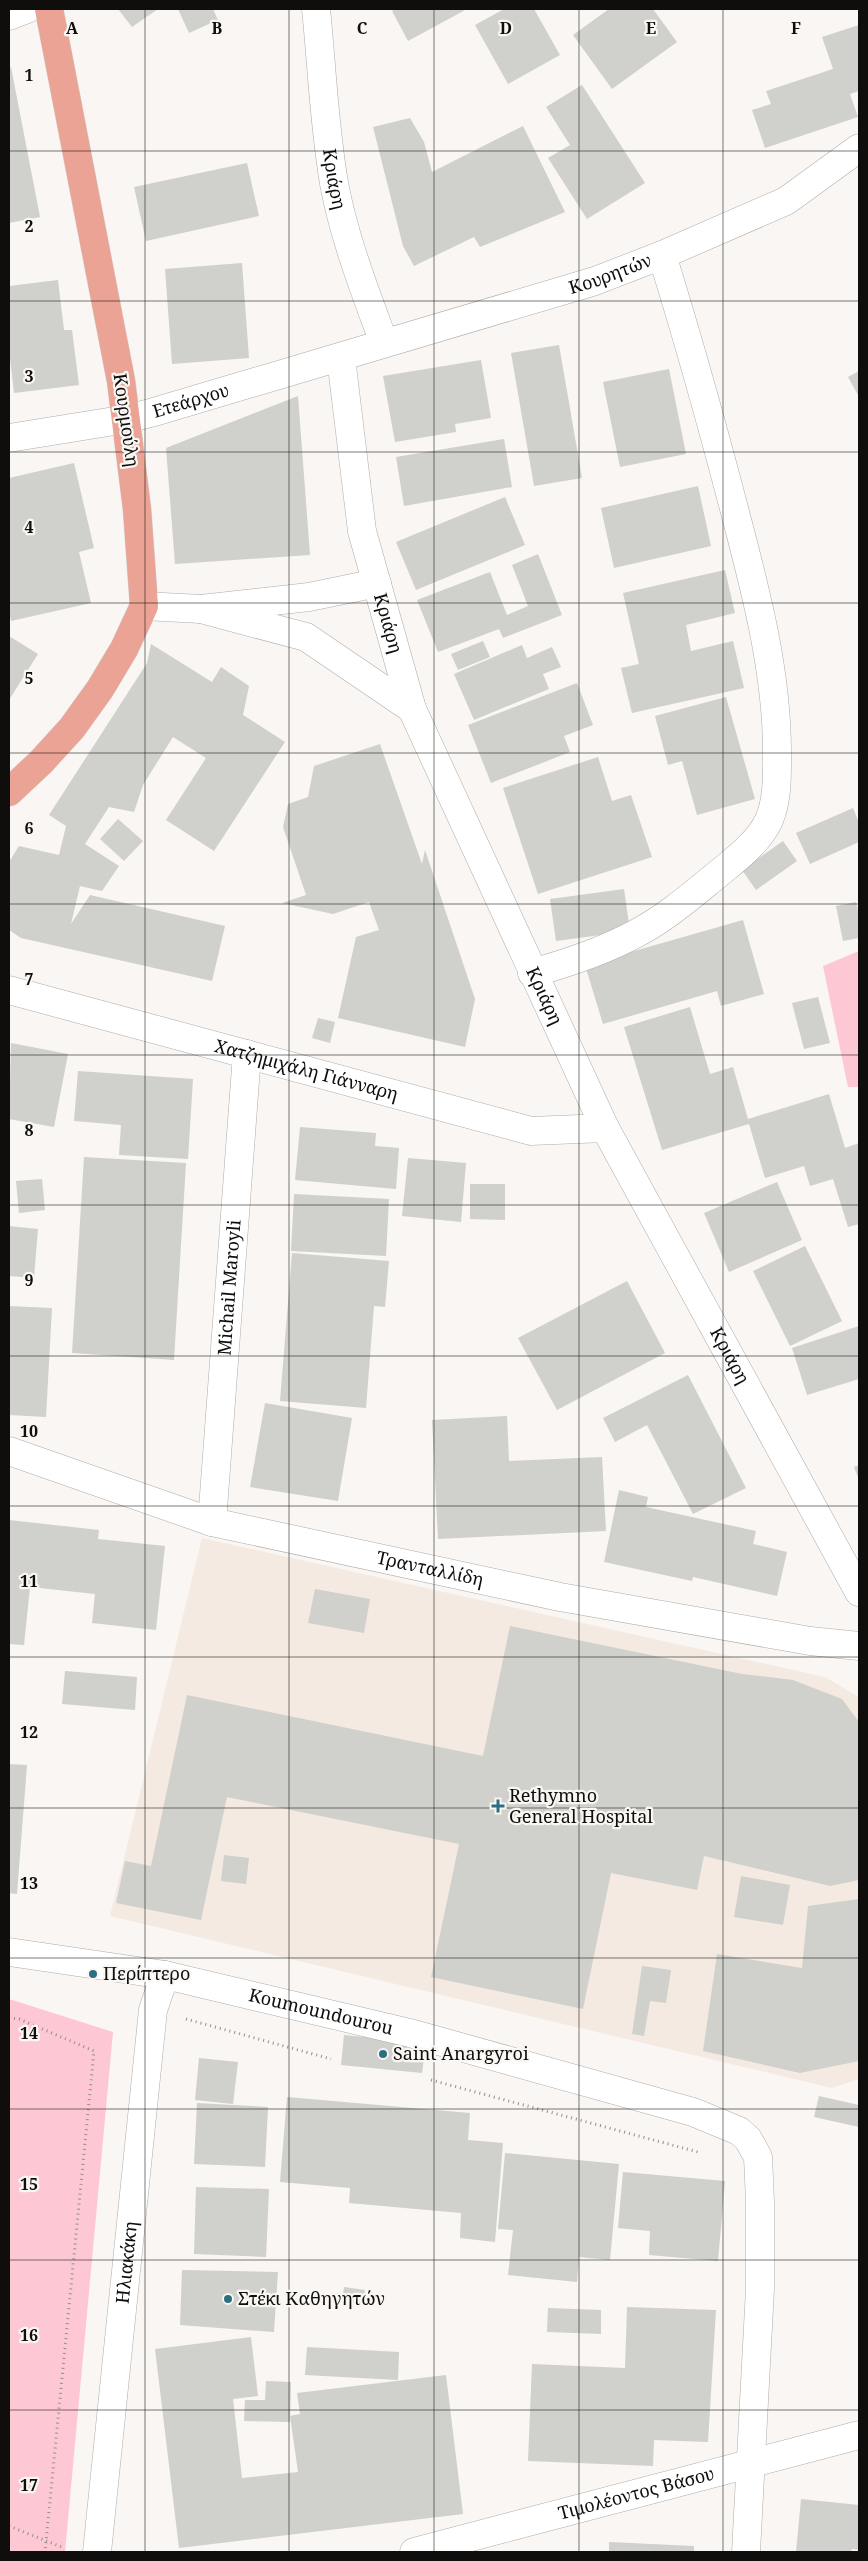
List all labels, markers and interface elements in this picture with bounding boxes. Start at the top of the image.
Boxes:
text: A [66,17,79,39]
text: B [212,17,223,39]
text: C [357,17,368,39]
text: D [500,17,512,39]
text: E [646,17,656,39]
text: F [791,17,801,39]
text: 1 [24,64,34,86]
street label: Κριάρη [318,147,352,212]
text: 2 [24,215,34,237]
street label: Κουρητών [566,247,655,299]
text: 3 [24,365,34,387]
street label: Κουρμούλη [109,372,145,468]
street label: Ετεάρχου [150,377,232,423]
text: 4 [24,516,34,538]
street label: Κριάρη [369,590,409,656]
text: 5 [24,667,34,689]
text: 6 [24,817,34,839]
street label: Κριάρη [521,963,569,1028]
text: 7 [24,968,34,990]
street label: Χατζημιχάλη Γιάνναρη [212,1033,401,1106]
text: 8 [24,1119,34,1141]
street label: Michail Maroyli [211,1219,246,1356]
text: 9 [24,1269,34,1291]
street label: Κριάρη [705,1322,756,1388]
text: 10 [20,1420,38,1442]
street label: Τρανταλλίδη [374,1545,486,1591]
text: 11 [20,1570,38,1592]
text: 12 [20,1721,38,1743]
place label: Rethymno General Hospital [509,1783,653,1828]
marker: Rethymno General Hospital [491,1799,505,1813]
text: 13 [20,1872,38,1894]
place label: Περίπτερο [103,1961,190,1985]
marker: Περίπτερο [87,1968,99,1980]
street label: Koumoundourou [247,1982,396,2040]
text: 14 [20,2022,38,2044]
place label: Saint Anargyroi [393,2041,529,2065]
marker: Saint Anargyroi [377,2048,389,2060]
text: 15 [20,2173,38,2195]
street label: Ηλιακάκη [110,2220,142,2305]
place label: Στέκι Καθηγητών [238,2286,385,2310]
marker: Στέκι Καθηγητών [222,2293,234,2305]
text: 16 [20,2324,38,2346]
street label: Τιμολέοντος Βάσου [556,2461,717,2525]
text: 17 [20,2474,38,2496]

